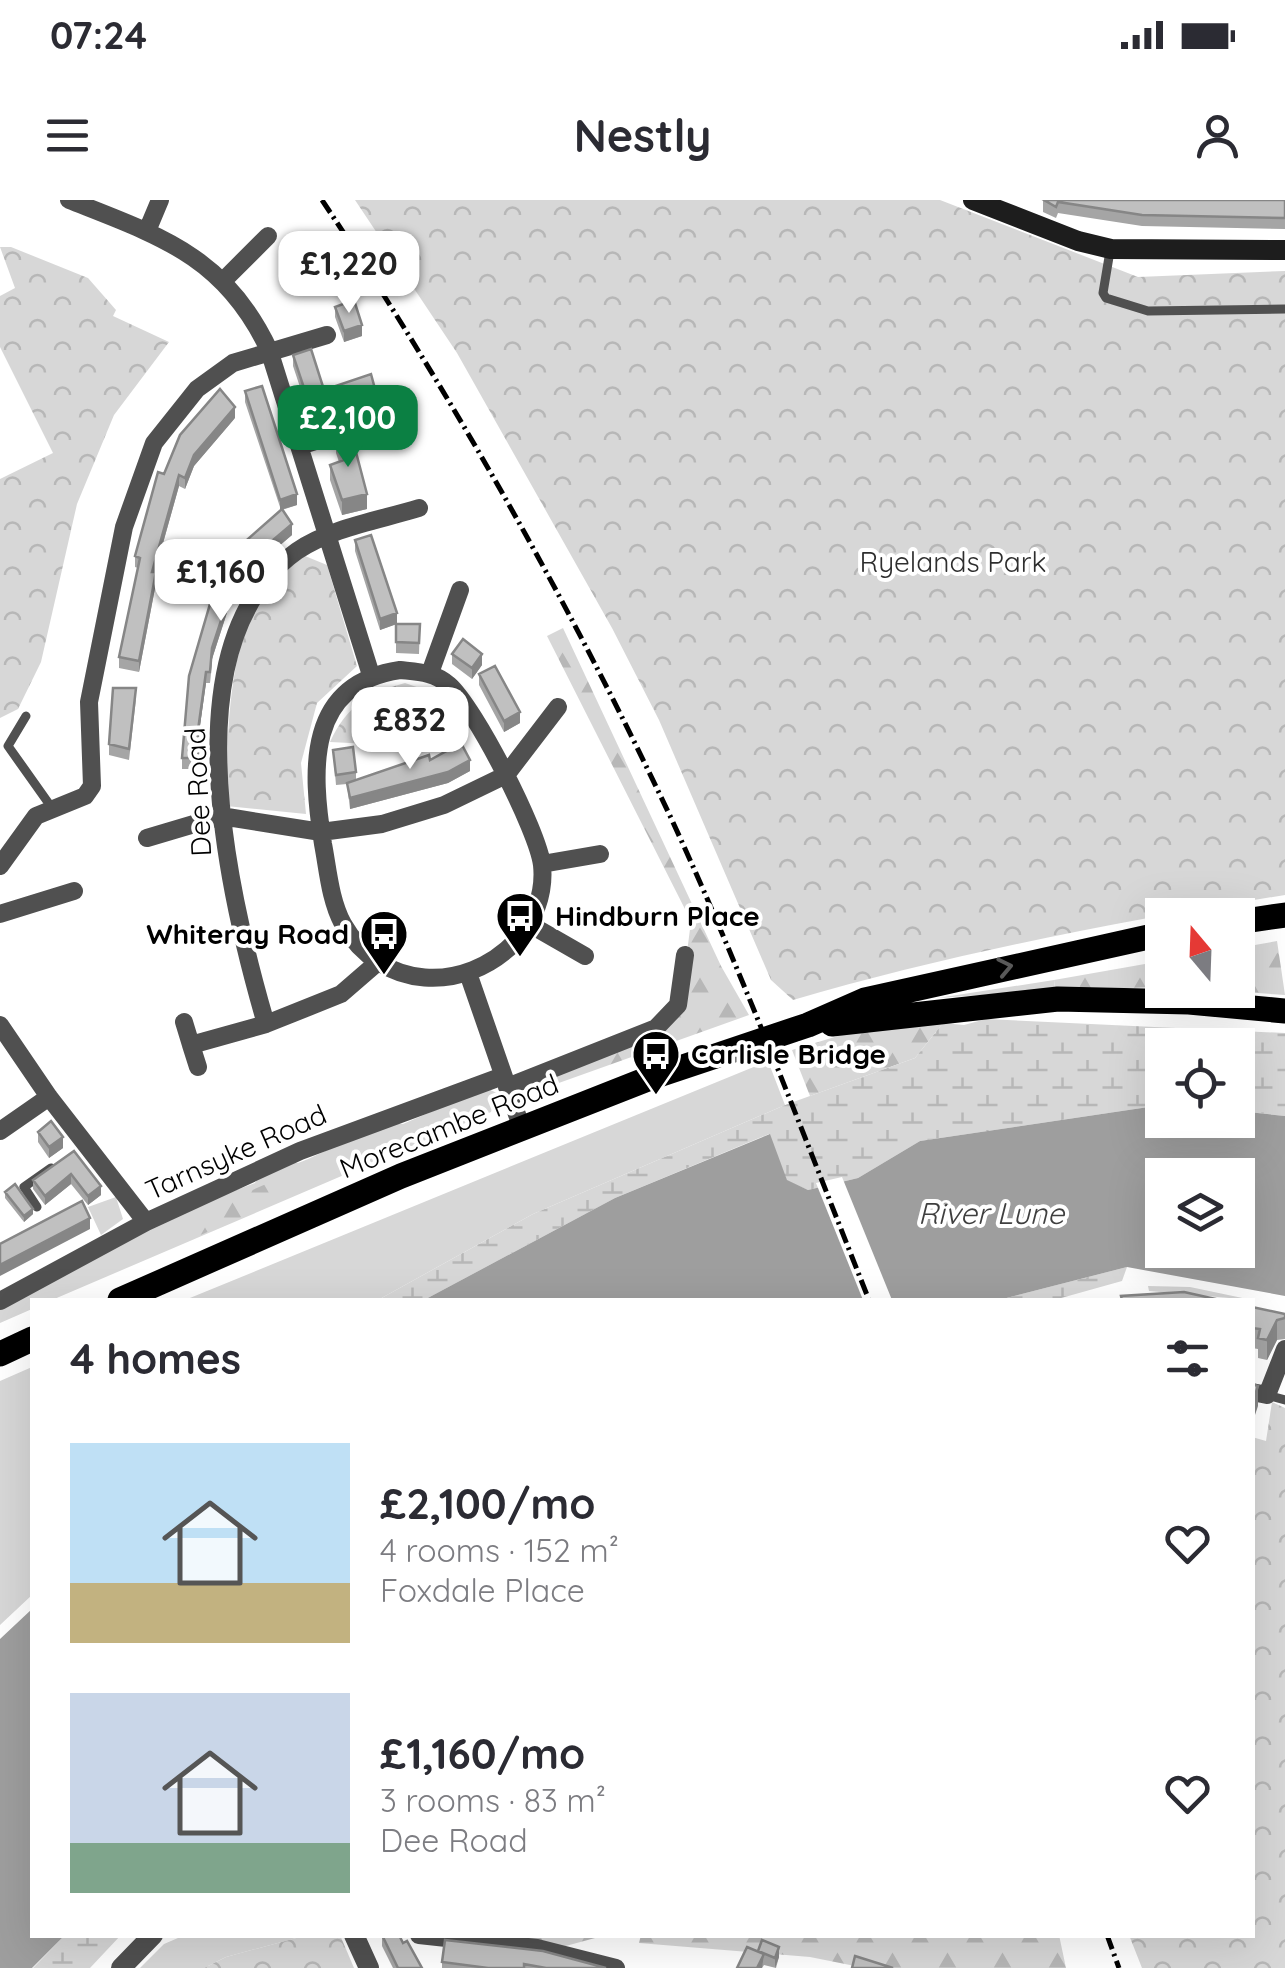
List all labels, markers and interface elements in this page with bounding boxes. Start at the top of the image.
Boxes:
text: 07:24 [50,11,147,59]
text: Nestly [574,107,711,163]
icon: menu [40,108,95,163]
icon: person [1190,108,1245,163]
pin: £1,220 [268,231,430,316]
text: £1,220 [300,243,398,283]
pin: £2,100 [267,385,429,470]
text: £2,100 [300,397,396,437]
pin: £1,160 [140,539,302,624]
park label: Ryelands Park [860,544,1046,579]
text: £1,160 [177,551,265,591]
pin: £832 [351,687,469,772]
text: £832 [374,699,446,739]
street label: Dee Road [177,727,218,857]
bus stop icon: Hindburn Place [494,890,546,958]
place label: Hindburn Place [555,898,760,933]
north arrow [1145,898,1255,1008]
map controls [1145,898,1255,1268]
bus stop icon: Whiteray Road [358,908,410,976]
place label: Whiteray Road [146,916,349,951]
one-way arrow [996,958,1013,979]
bus stop icon: Carlisle Bridge [630,1028,682,1096]
button: locate [1145,1028,1255,1138]
place label: Carlisle Bridge [691,1036,886,1071]
street label: Morecambe Road [334,1066,563,1185]
street label: Tarnsyke Road [140,1096,332,1207]
button: layers [1145,1158,1255,1268]
water label: River Lune [918,1194,1065,1232]
icon: filters [1160,1331,1215,1386]
text: 4 homes [70,1332,241,1385]
text: £2,100/mo [380,1477,595,1530]
icon: home [150,1483,270,1603]
icon: heart [1160,1516,1215,1571]
text: 4 rooms · 152 m² [380,1530,619,1570]
text: Foxdale Place [380,1570,585,1610]
text: £1,160/mo [380,1727,585,1780]
icon: home [150,1733,270,1853]
icon: heart [1160,1766,1215,1821]
text: 3 rooms · 83 m² [380,1780,606,1820]
text: Dee Road [380,1820,528,1860]

